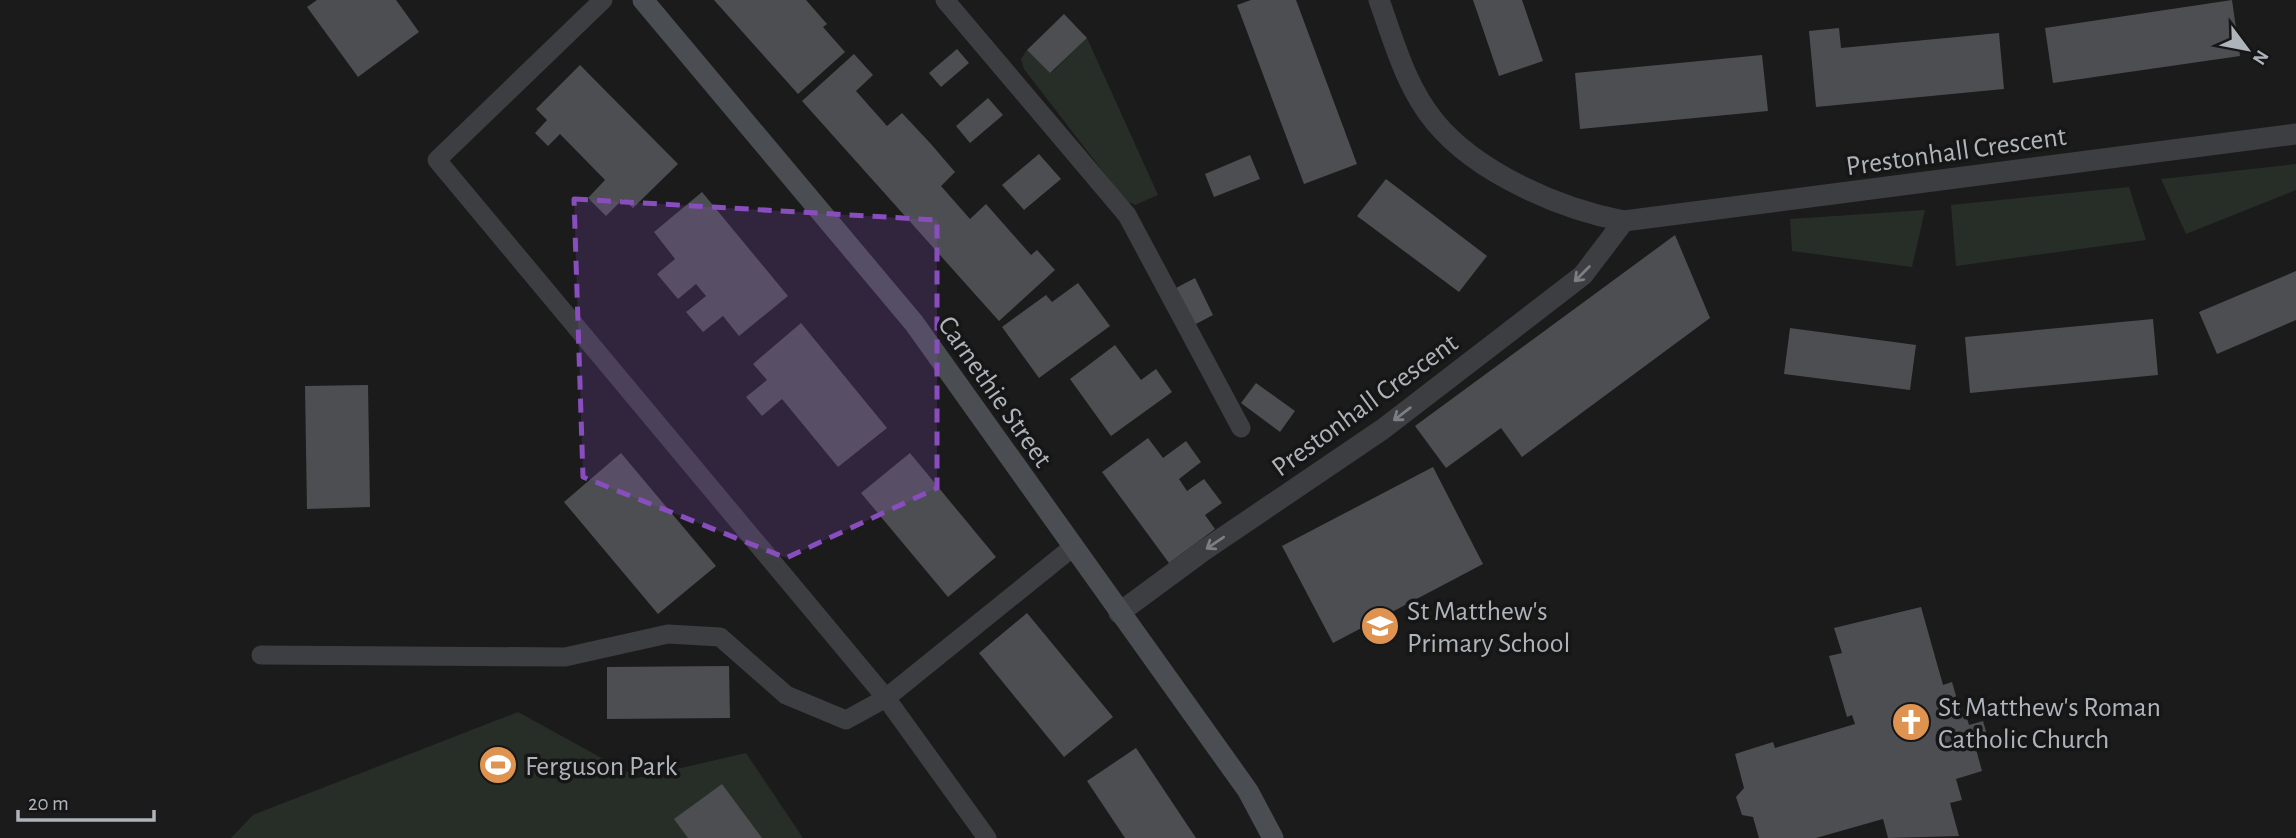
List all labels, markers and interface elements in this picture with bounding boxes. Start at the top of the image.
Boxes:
north arrow [2212,14,2282,84]
text: N [2249,47,2272,68]
street label: Prestonhall Crescent [1844,123,2068,181]
one-way arrow [1573,266,1590,283]
street label: Carnethie Street [932,311,1057,473]
street label: Prestonhall Crescent [1267,329,1463,482]
one-way arrow [1394,406,1412,421]
one-way arrow [1206,536,1225,550]
place label: St Matthew's Primary School [1407,598,1570,658]
school or university icon: St Matthew's Primary School [1359,605,1401,647]
place label: St Matthew's Roman Catholic Church [1938,694,2161,754]
church icon: St Matthew's Roman Catholic Church [1890,701,1932,743]
sports icon: Ferguson Park [477,744,519,786]
place label: Ferguson Park [525,753,677,781]
scale bar [18,778,154,822]
text: 20 m [28,793,69,814]

